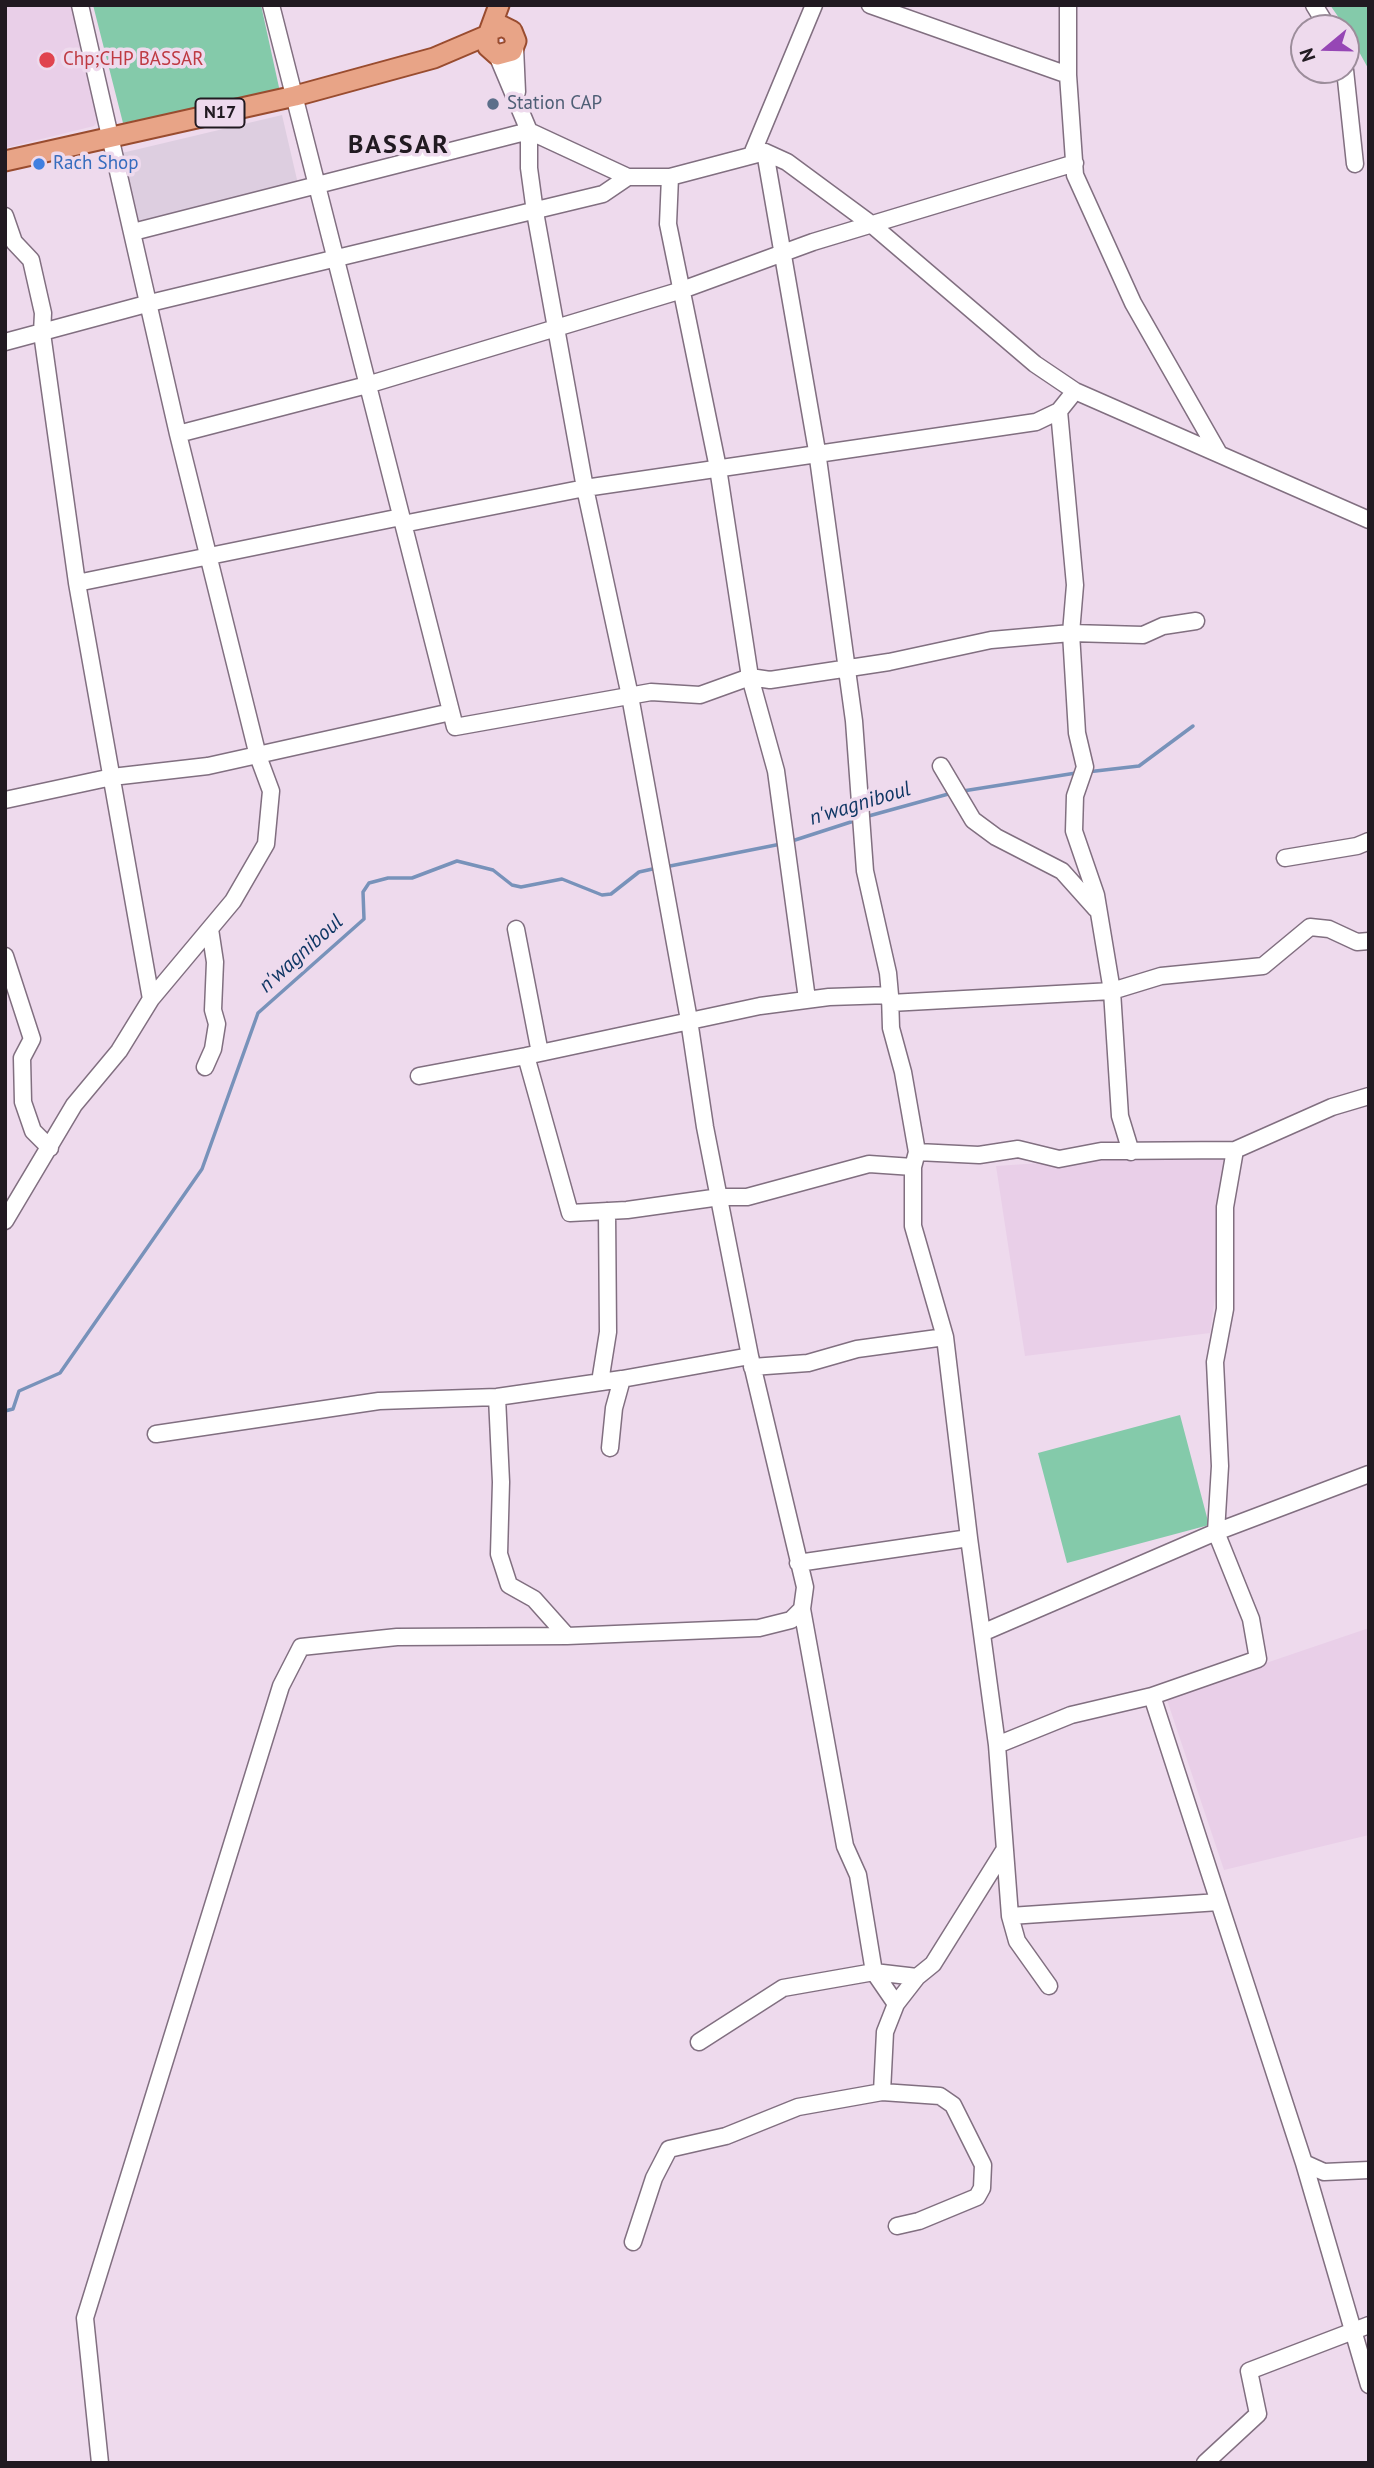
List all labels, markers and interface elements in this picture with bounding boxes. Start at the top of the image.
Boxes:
north arrow [1290,14,1360,84]
text: N [1294,45,1320,65]
place label: Chp;CHP BASSAR [63,49,204,71]
marker: Chp;CHP BASSAR [37,50,57,70]
place label: Station CAP [507,93,602,115]
marker: Station CAP [485,96,501,112]
road number: N17 [196,98,244,128]
district label: BASSAR [349,130,449,162]
place label: Rach Shop [53,153,139,175]
marker: Rach Shop [31,156,47,172]
water label: n'wagniboul [806,777,914,831]
water label: n'wagniboul [254,910,348,998]

